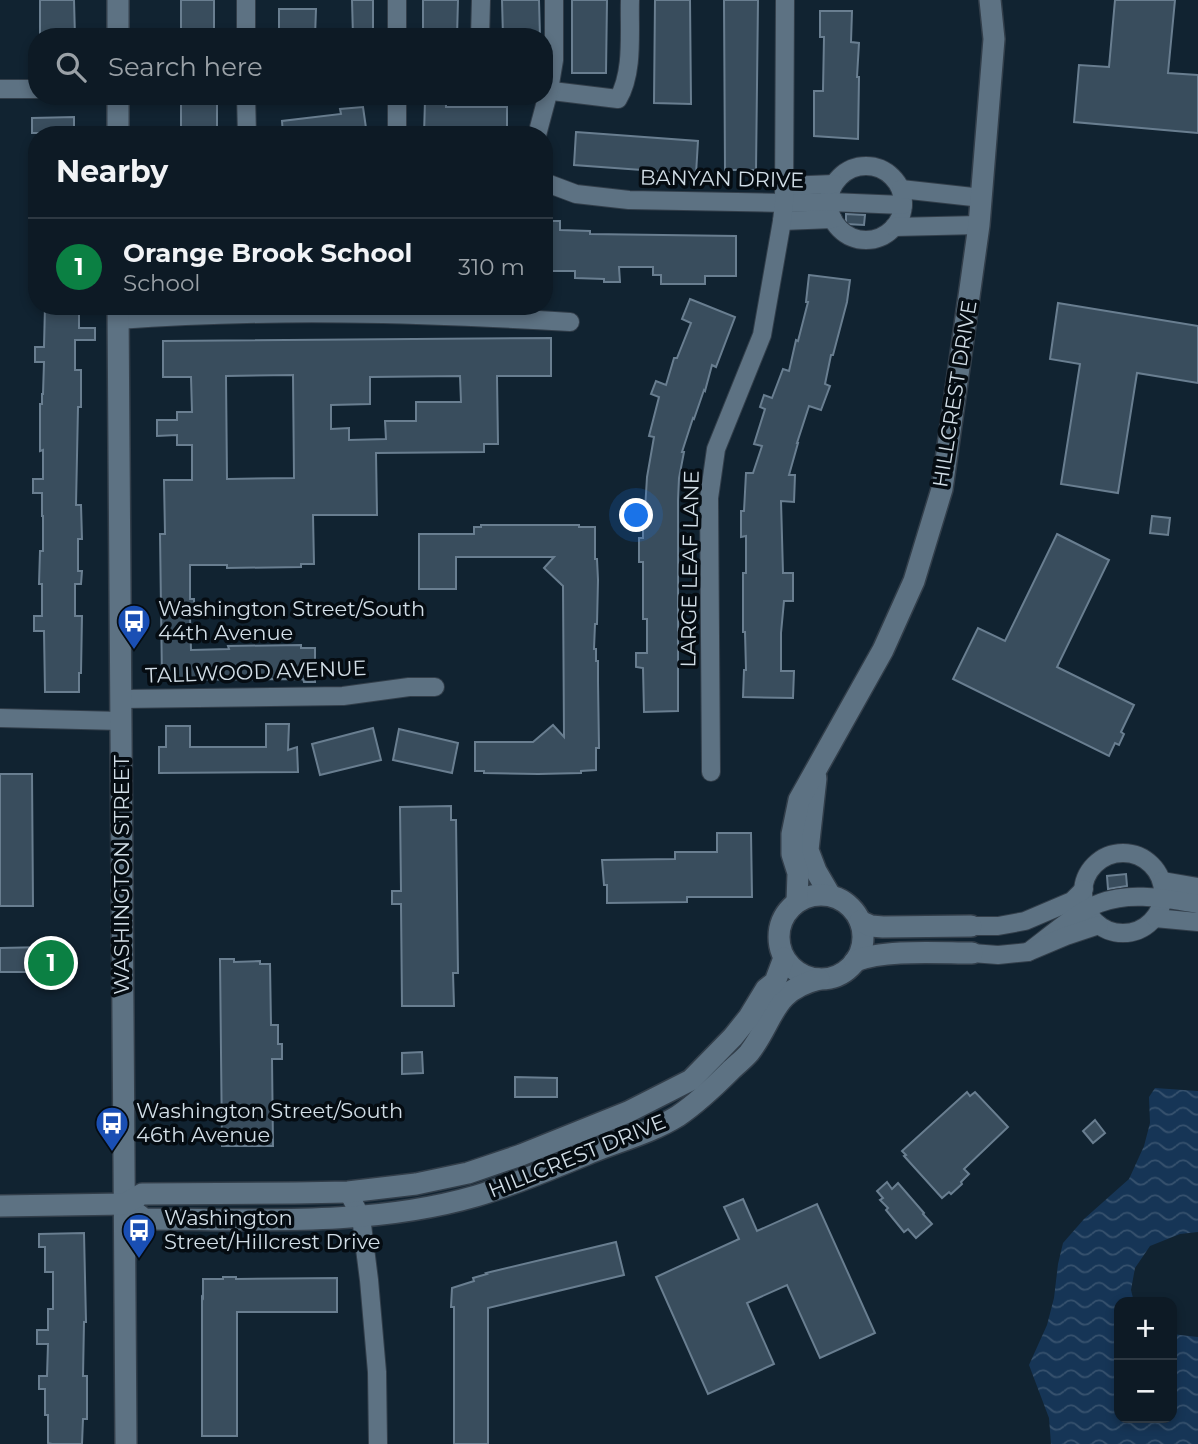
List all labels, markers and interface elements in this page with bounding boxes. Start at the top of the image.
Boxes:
search box [28,28,553,105]
icon: search [52,48,90,86]
text: Search here [108,51,263,83]
text: Nearby [56,153,168,190]
street label: BANYAN DRIVE [640,165,804,192]
text: Orange Brook School [123,237,412,269]
text: 1 [74,253,84,281]
text: 310 m [458,253,525,281]
text: School [123,269,201,297]
street label: HILLCREST DRIVE [927,299,982,489]
street label: LARGE LEAF LANE [675,470,704,668]
your location [619,498,653,532]
place label: Washington Street/South 44th Avenue [158,596,425,645]
bus stop icon: Washington Street/South 44th Avenue [115,602,153,651]
street label: TALLWOOD AVENUE [145,655,367,688]
street label: WASHINGTON STREET [109,755,134,995]
pin: 1 [28,937,74,989]
place label: Washington Street/South 46th Avenue [136,1098,403,1147]
bus stop icon: Washington Street/South 46th Avenue [93,1104,131,1153]
street label: HILLCREST DRIVE [484,1109,669,1203]
place label: Washington Street/Hillcrest Drive [164,1205,380,1254]
bus stop icon: Washington Street/Hillcrest Drive [120,1211,158,1260]
map controls [1114,1297,1177,1423]
button: + [1114,1297,1177,1360]
button: − [1114,1360,1177,1423]

